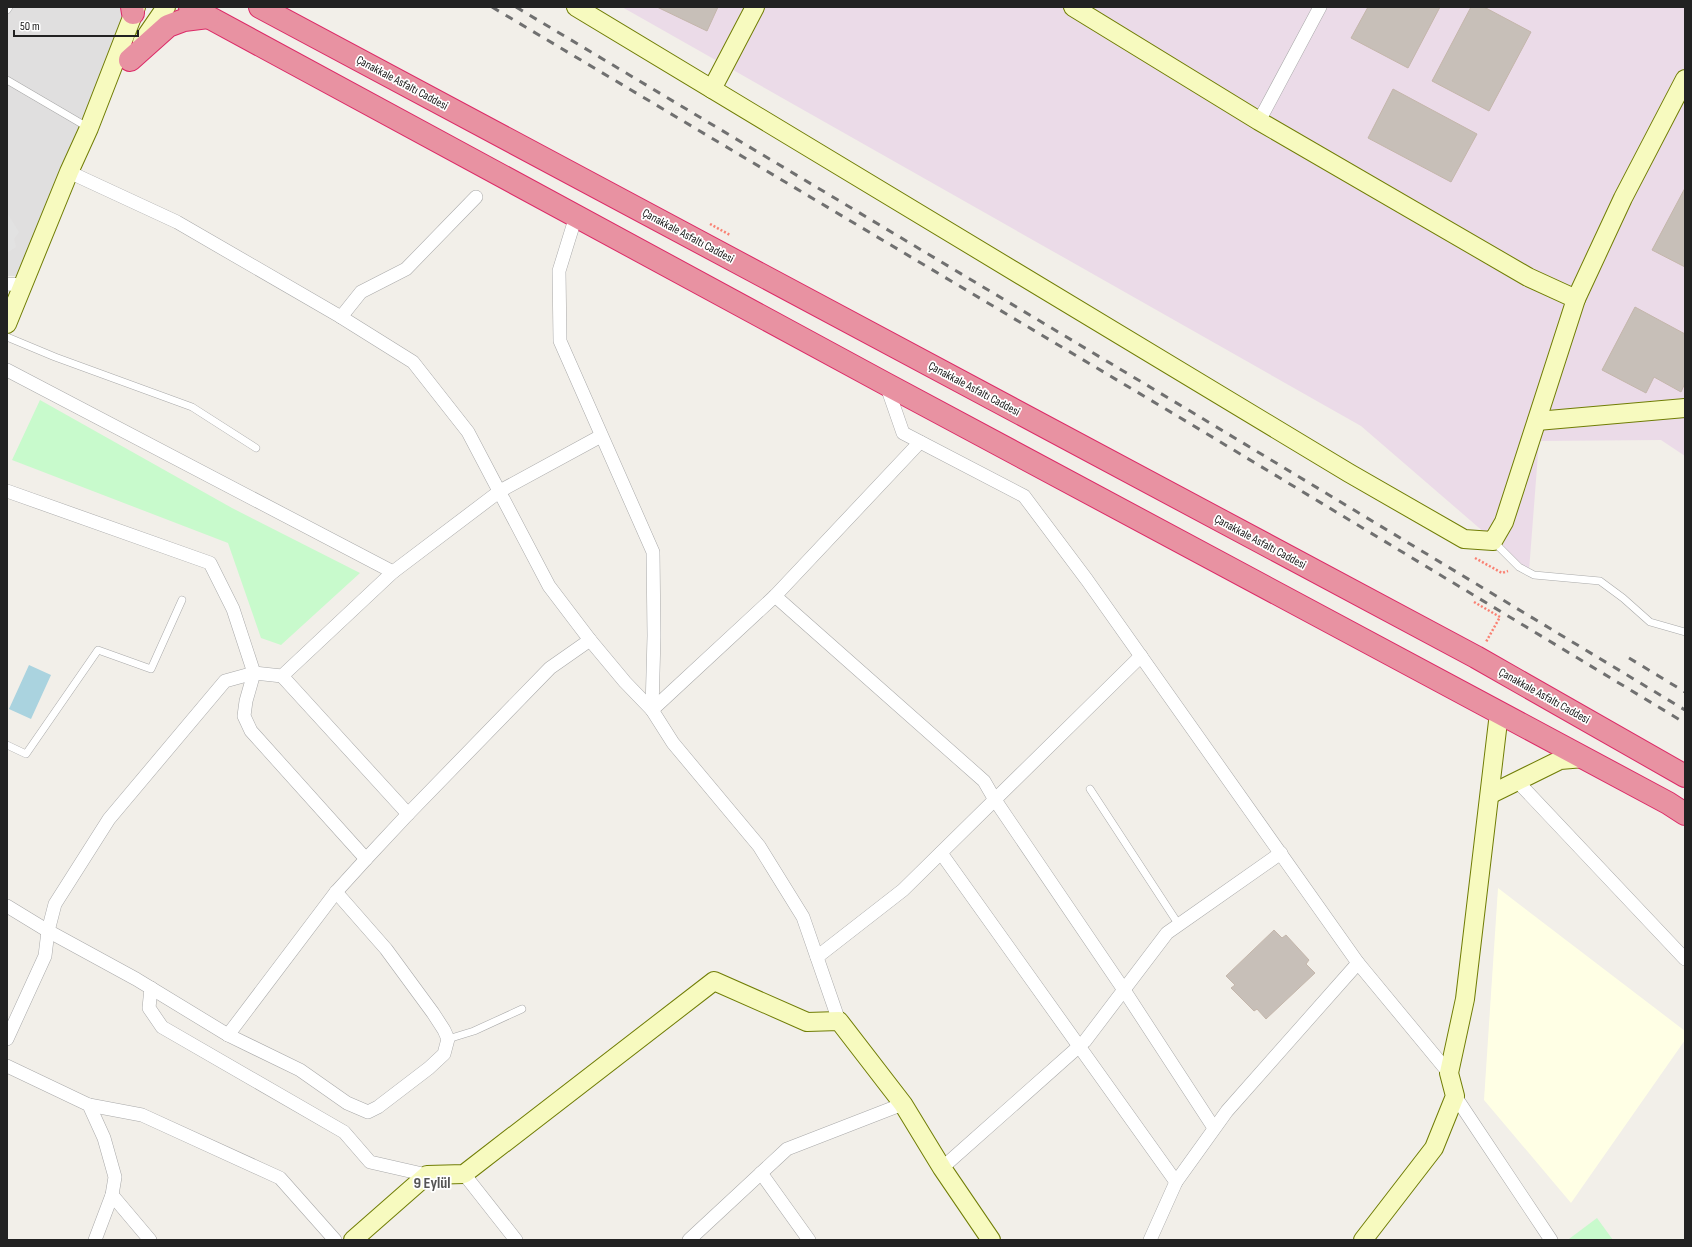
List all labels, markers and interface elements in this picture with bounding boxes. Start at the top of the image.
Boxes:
scale bar [14,12,138,38]
text: 50 m [20,19,40,34]
street label: Çanakkale Asfaltı Caddesi [354,52,450,114]
street label: Çanakkale Asfaltı Caddesi [640,205,736,267]
street label: Çanakkale Asfaltı Caddesi [926,358,1022,420]
street label: Çanakkale Asfaltı Caddesi [1212,511,1308,573]
street label: Çanakkale Asfaltı Caddesi [1496,665,1592,727]
district label: 9 Eylül [413,1174,451,1193]

